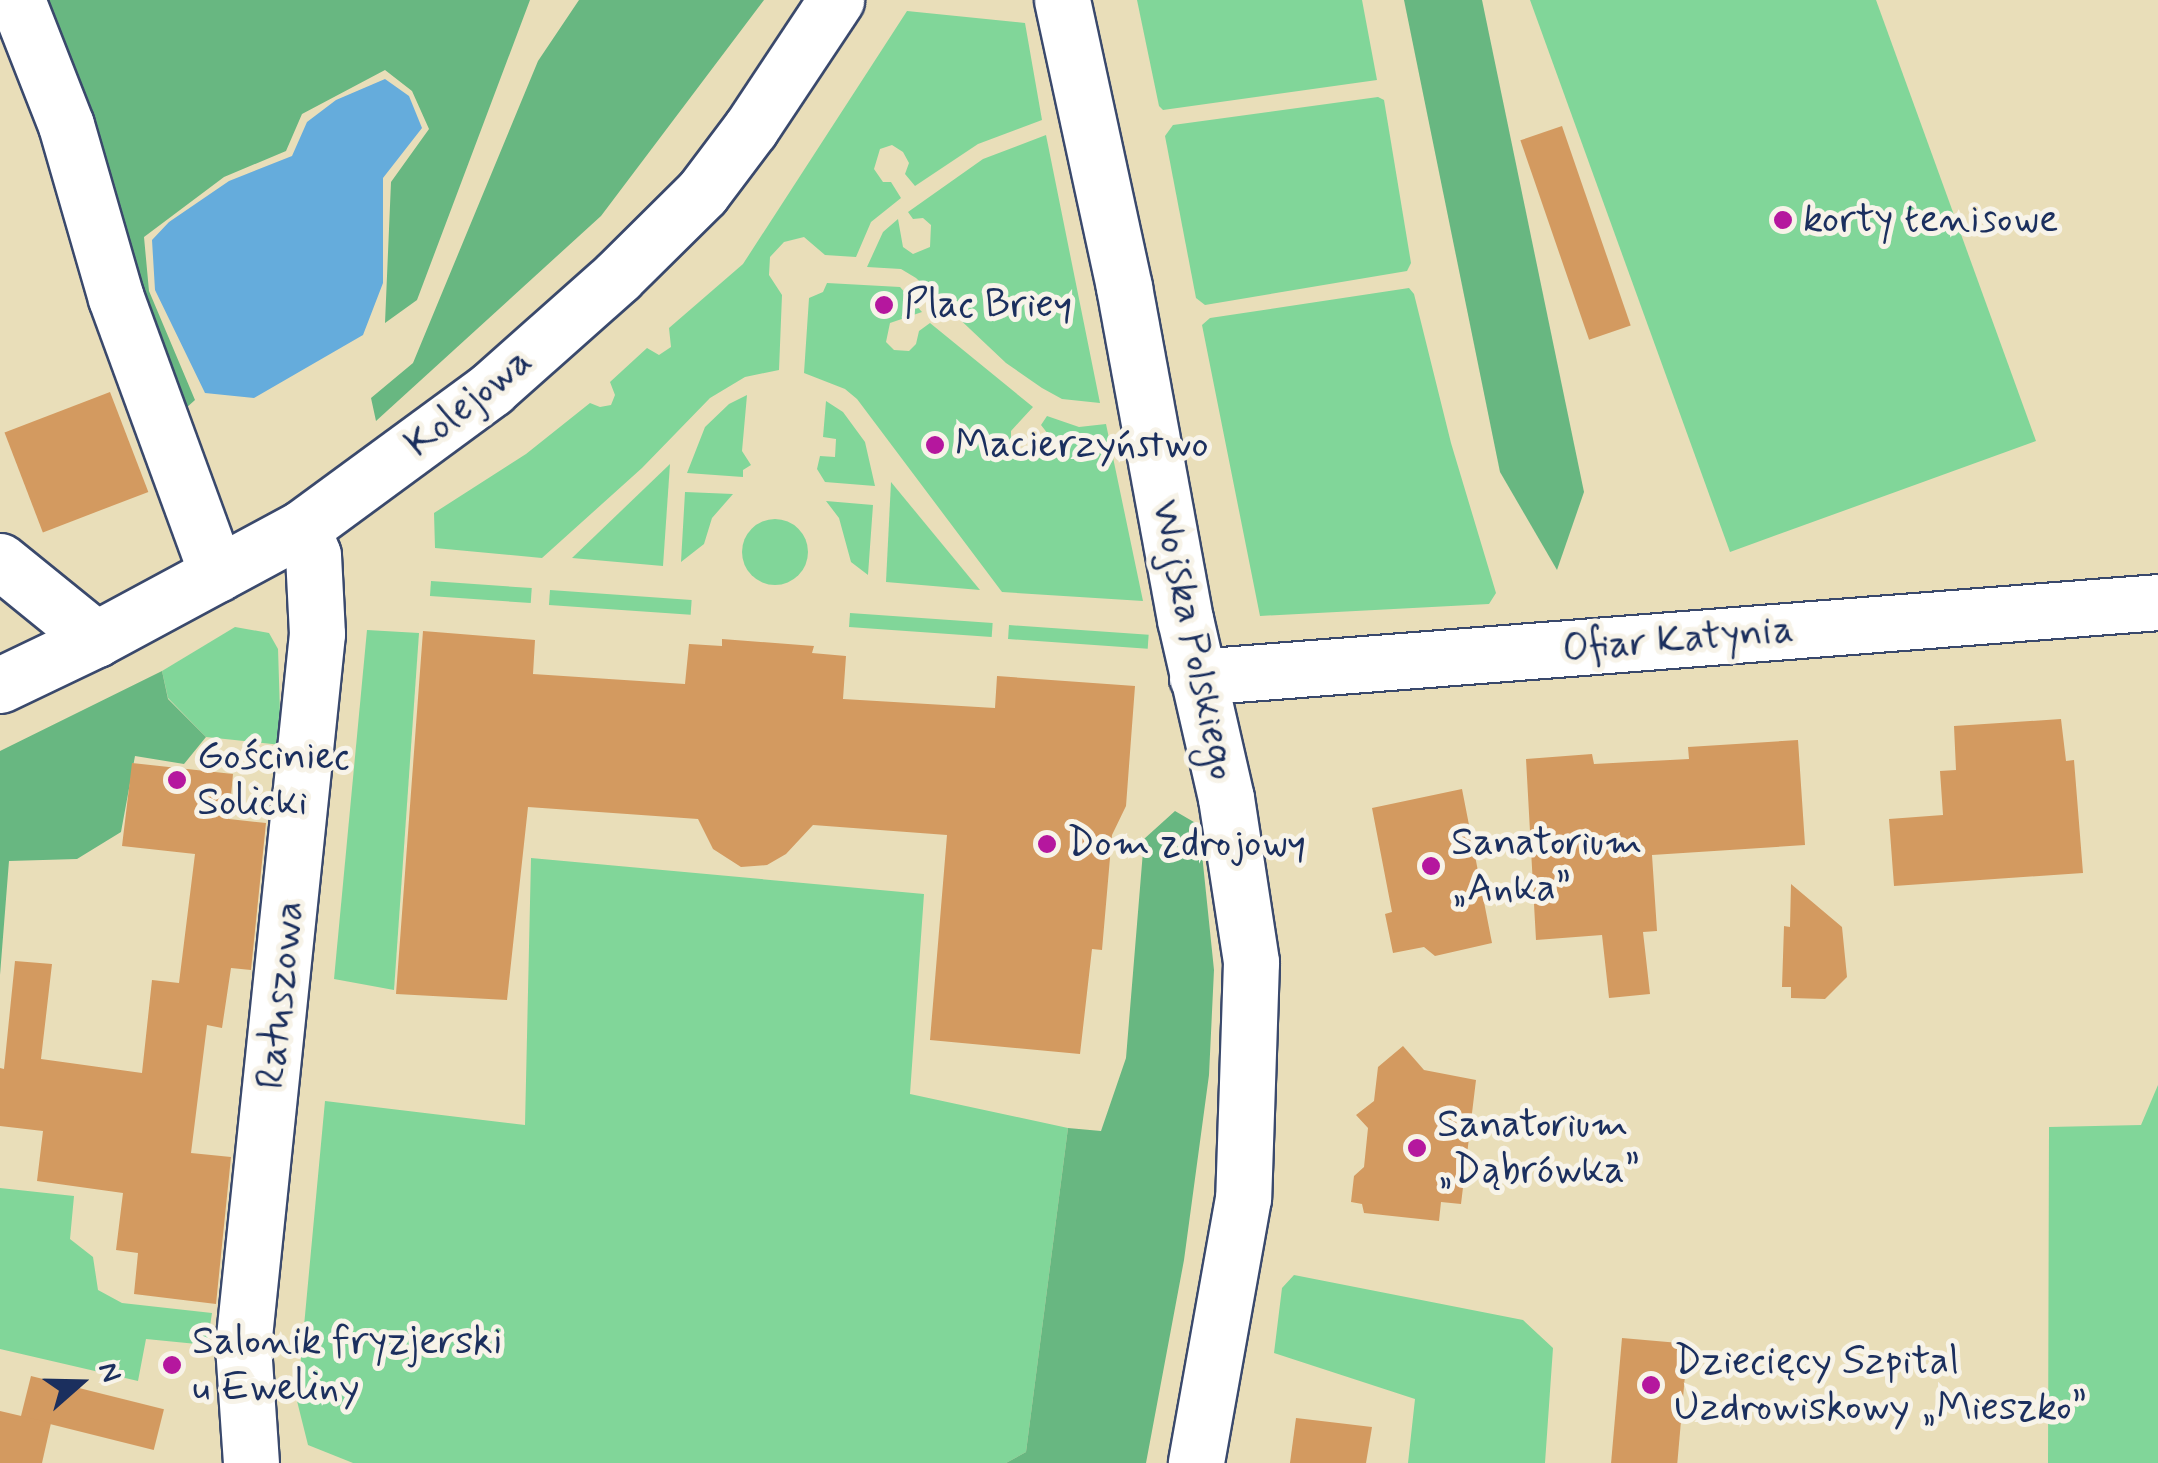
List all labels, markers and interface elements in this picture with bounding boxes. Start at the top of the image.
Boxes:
place label: korty tenisowe [1803,196,2057,244]
marker: korty tenisowe [1772,209,1794,231]
place label: Plac Briey [904,281,1072,329]
marker: Plac Briey [873,294,895,316]
street label: Kolejowa [396,337,542,469]
place label: Macierzyństwo [955,421,1209,469]
marker: Macierzyństwo [924,434,946,456]
street label: Wojska Polskiego [1140,498,1246,782]
street label: Ofiar Katynia [1562,606,1794,674]
place label: Gościniec Solicki [197,733,350,827]
marker: Gościniec Solicki [166,769,188,791]
place label: Sanatorium „Anka” [1451,819,1643,913]
place label: Dom zdrojowy [1067,820,1307,868]
marker: Dom zdrojowy [1036,833,1058,855]
marker: Sanatorium „Anka” [1420,855,1442,877]
street label: Ratuszowa [247,899,315,1091]
place label: Sanatorium „Dąbrówka” [1437,1101,1640,1195]
marker: Sanatorium „Dąbrówka” [1406,1137,1428,1159]
place label: Salonik fryzjerski u Eweliny [192,1318,506,1412]
north arrow [30,1333,130,1433]
place label: Dziecięcy Szpital Uzdrowiskowy „Mieszko” [1674,1338,2087,1432]
marker: Salonik fryzjerski u Eweliny [161,1354,183,1376]
text: N [88,1357,129,1388]
marker: Dziecięcy Szpital Uzdrowiskowy „Mieszko” [1638,1372,1664,1398]

